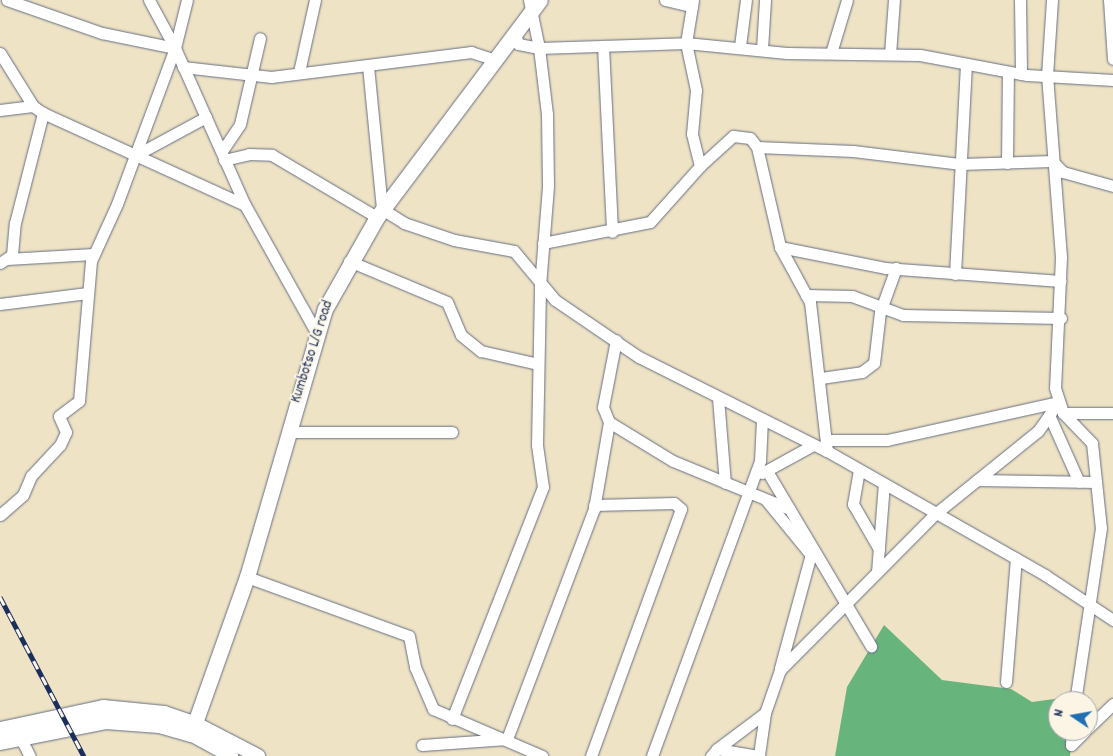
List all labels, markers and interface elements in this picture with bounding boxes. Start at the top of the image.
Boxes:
street label: Kumbotso L/G road [288,299,338,405]
north arrow [1048,691,1098,741]
text: N [1049,708,1070,719]

